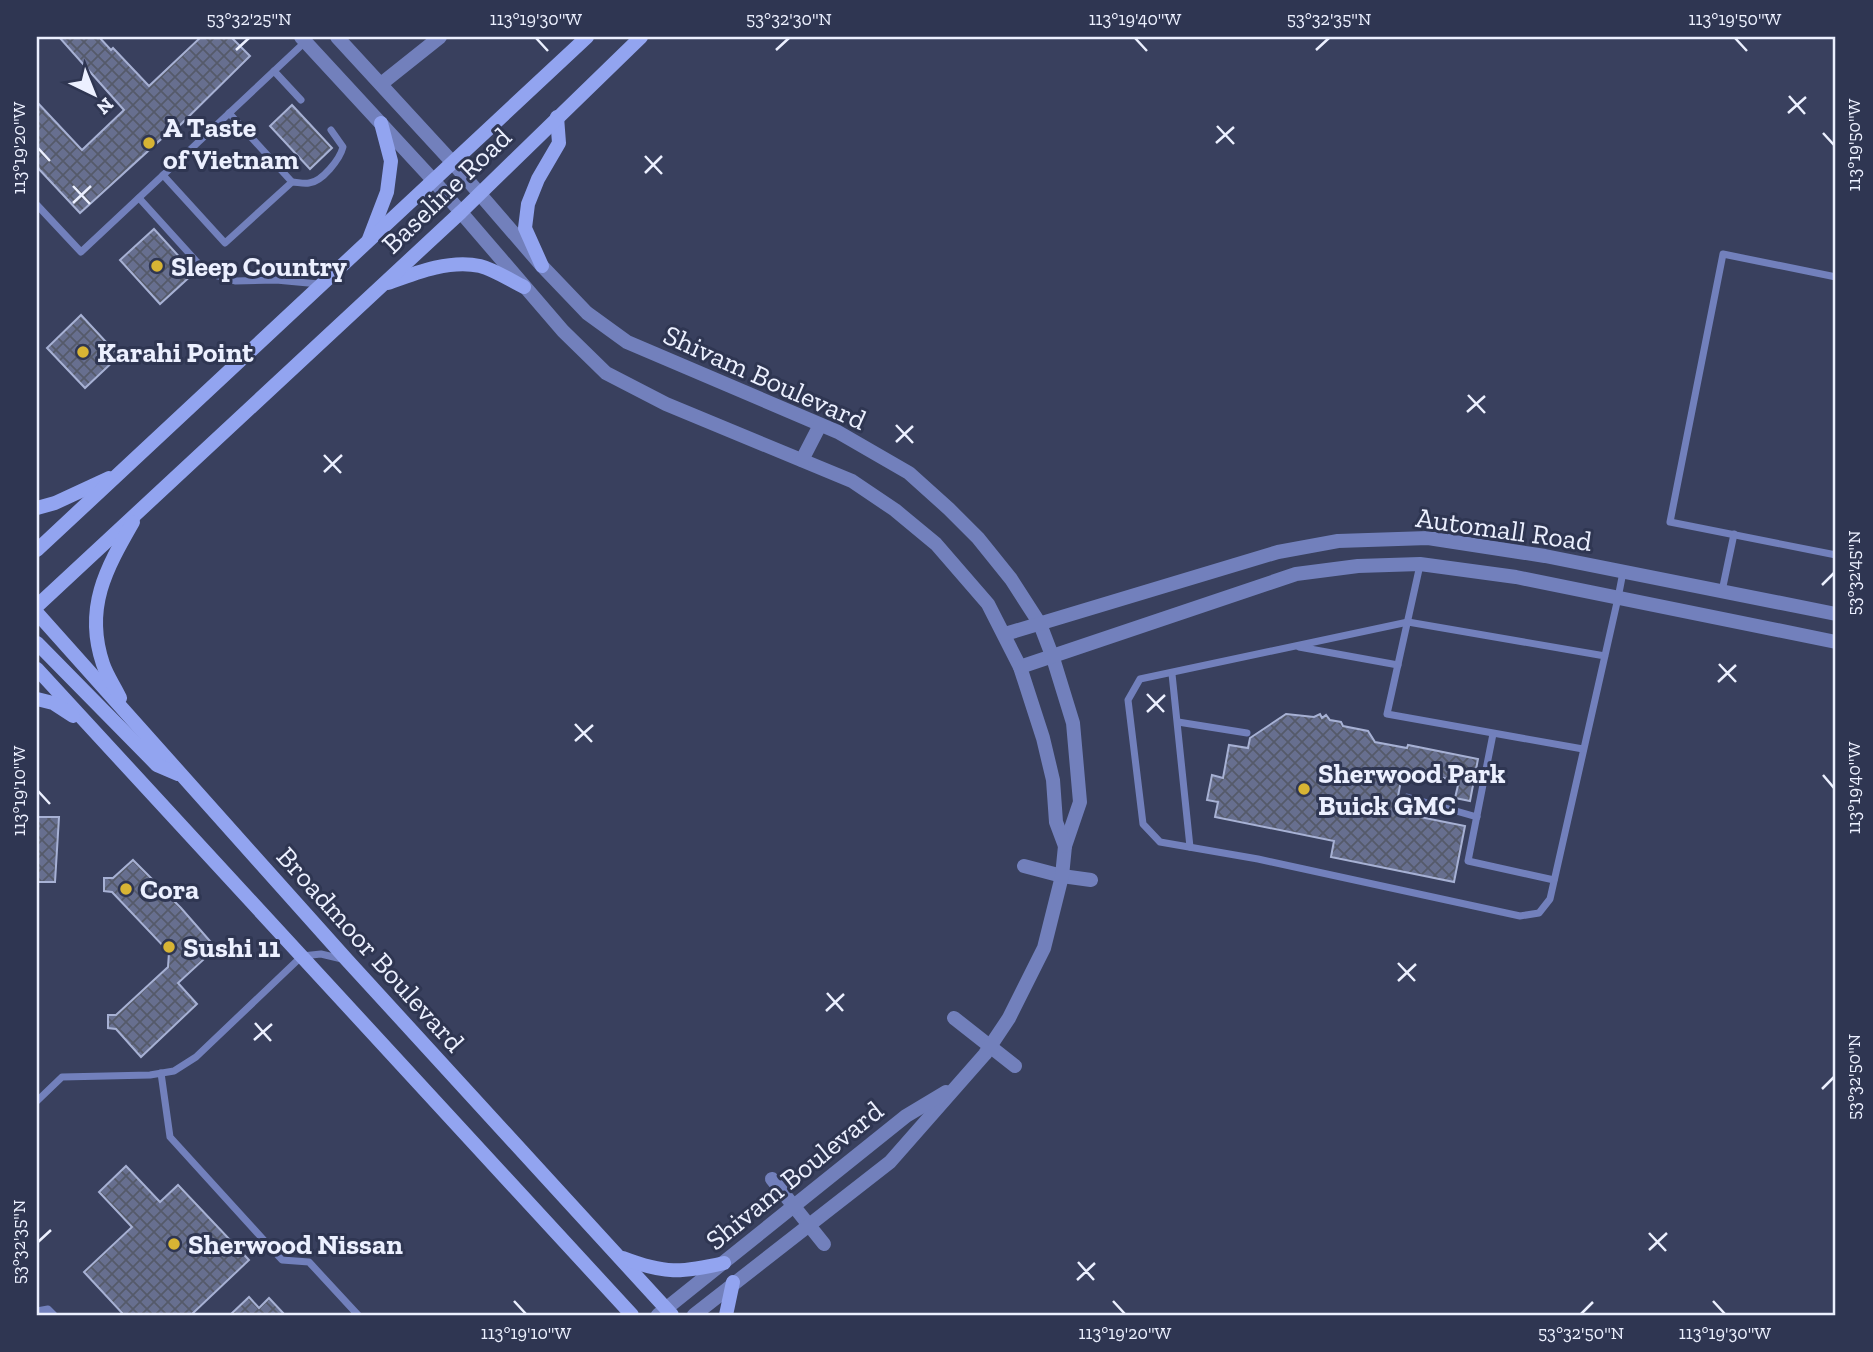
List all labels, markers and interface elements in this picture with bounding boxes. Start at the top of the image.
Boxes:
text: 53°32'25"N [206,8,292,30]
text: 113°19'30"W [490,8,582,30]
text: 53°32'30"N [746,8,832,30]
text: 113°19'40"W [1089,8,1181,30]
text: 53°32'35"N [1287,8,1371,30]
text: 113°19'50"W [1689,8,1782,30]
north arrow [60,60,130,130]
text: N [92,93,118,119]
text: 113°19'50"W [1843,98,1865,191]
text: 113°19'20"W [8,101,30,194]
place label: A Taste of Vietnam [163,111,299,176]
street label: Baseline Road [375,121,518,260]
marker: A Taste of Vietnam [141,135,157,151]
place label: Sleep Country [171,250,347,283]
marker: Sleep Country [149,258,165,274]
street label: Shivam Boulevard [658,318,871,437]
place label: Karahi Point [97,336,254,369]
marker: Karahi Point [75,344,91,360]
street label: Automall Road [1414,501,1594,558]
text: 53°32'45"N [1843,531,1865,615]
text: 113°19'40"W [1843,742,1865,834]
text: 113°19'10"W [8,746,30,836]
place label: Sherwood Park Buick GMC [1318,757,1506,822]
marker: Sherwood Park Buick GMC [1296,781,1312,797]
street label: Broadmoor Boulevard [270,840,471,1059]
place label: Cora [140,873,199,906]
marker: Cora [118,881,134,897]
place label: Sushi 11 [183,931,280,964]
marker: Sushi 11 [161,939,177,955]
text: 53°32'50"N [1843,1034,1865,1120]
street label: Shivam Boulevard [699,1094,890,1257]
text: 53°32'35"N [8,1200,30,1284]
place label: Sherwood Nissan [188,1228,403,1261]
marker: Sherwood Nissan [166,1236,182,1252]
text: 113°19'10"W [481,1322,571,1344]
text: 113°19'20"W [1079,1322,1172,1344]
text: 53°32'50"N [1538,1322,1624,1344]
text: 113°19'30"W [1679,1322,1771,1344]

